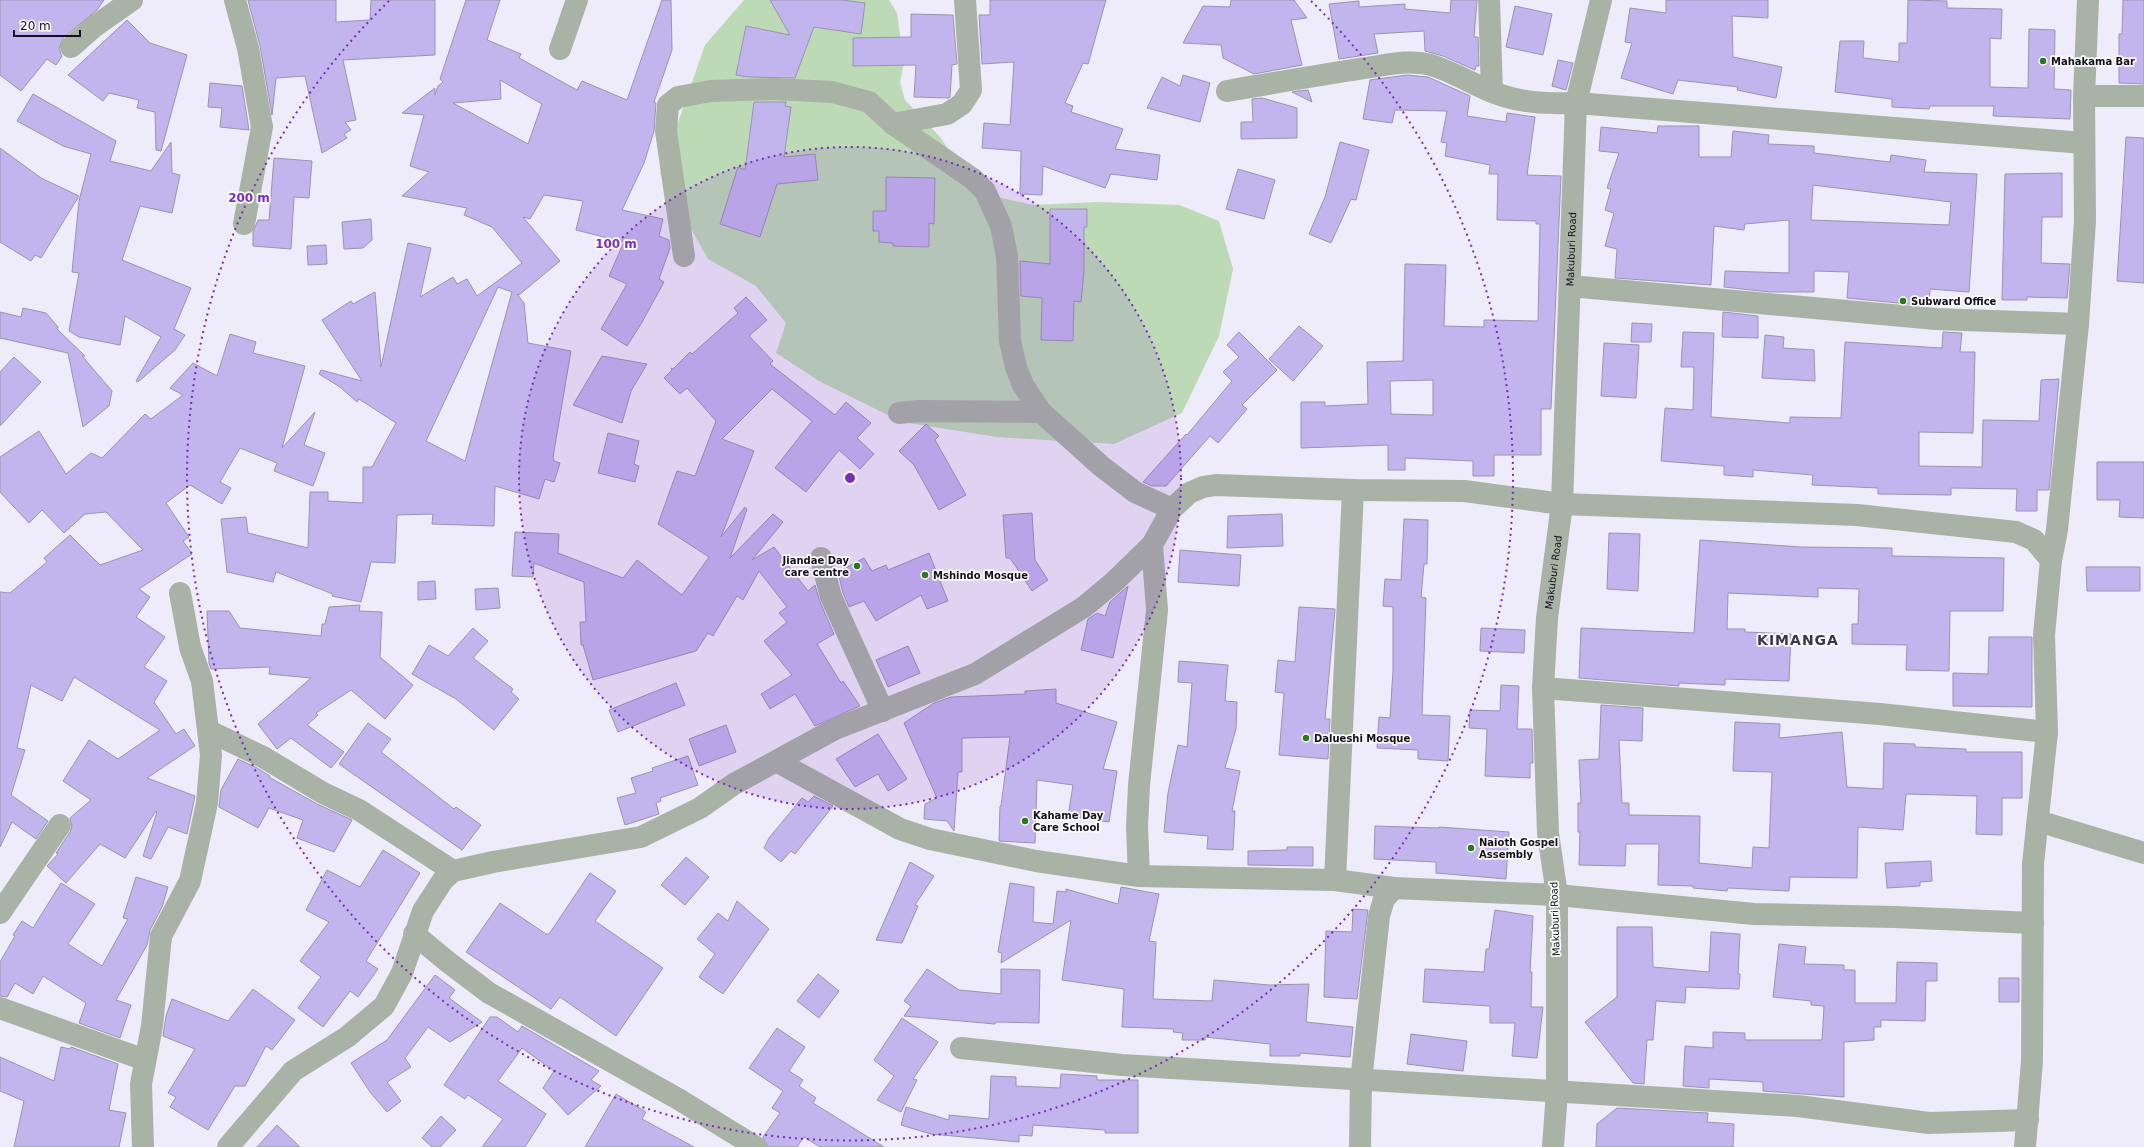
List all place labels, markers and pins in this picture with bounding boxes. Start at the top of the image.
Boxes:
marker: Mahakama Bar [2038,56,2048,66]
place label: Mahakama Bar [2051,56,2135,67]
marker: Subward Office [1898,296,1908,306]
place label: Subward Office [1911,296,1997,307]
centre of rings [843,471,857,485]
place label: Jiandae Day care centre [782,555,849,578]
marker: Jiandae Day care centre [852,561,862,571]
marker: Mshindo Mosque [920,570,930,580]
place label: Mshindo Mosque [933,570,1028,581]
marker: Dalueshi Mosque [1301,733,1311,743]
place label: Dalueshi Mosque [1314,733,1410,744]
place label: Kahame Day Care School [1033,810,1104,833]
marker: Kahame Day Care School [1020,816,1030,826]
place label: Naioth Gospel Assembly [1479,837,1558,860]
marker: Naioth Gospel Assembly [1466,843,1476,853]

